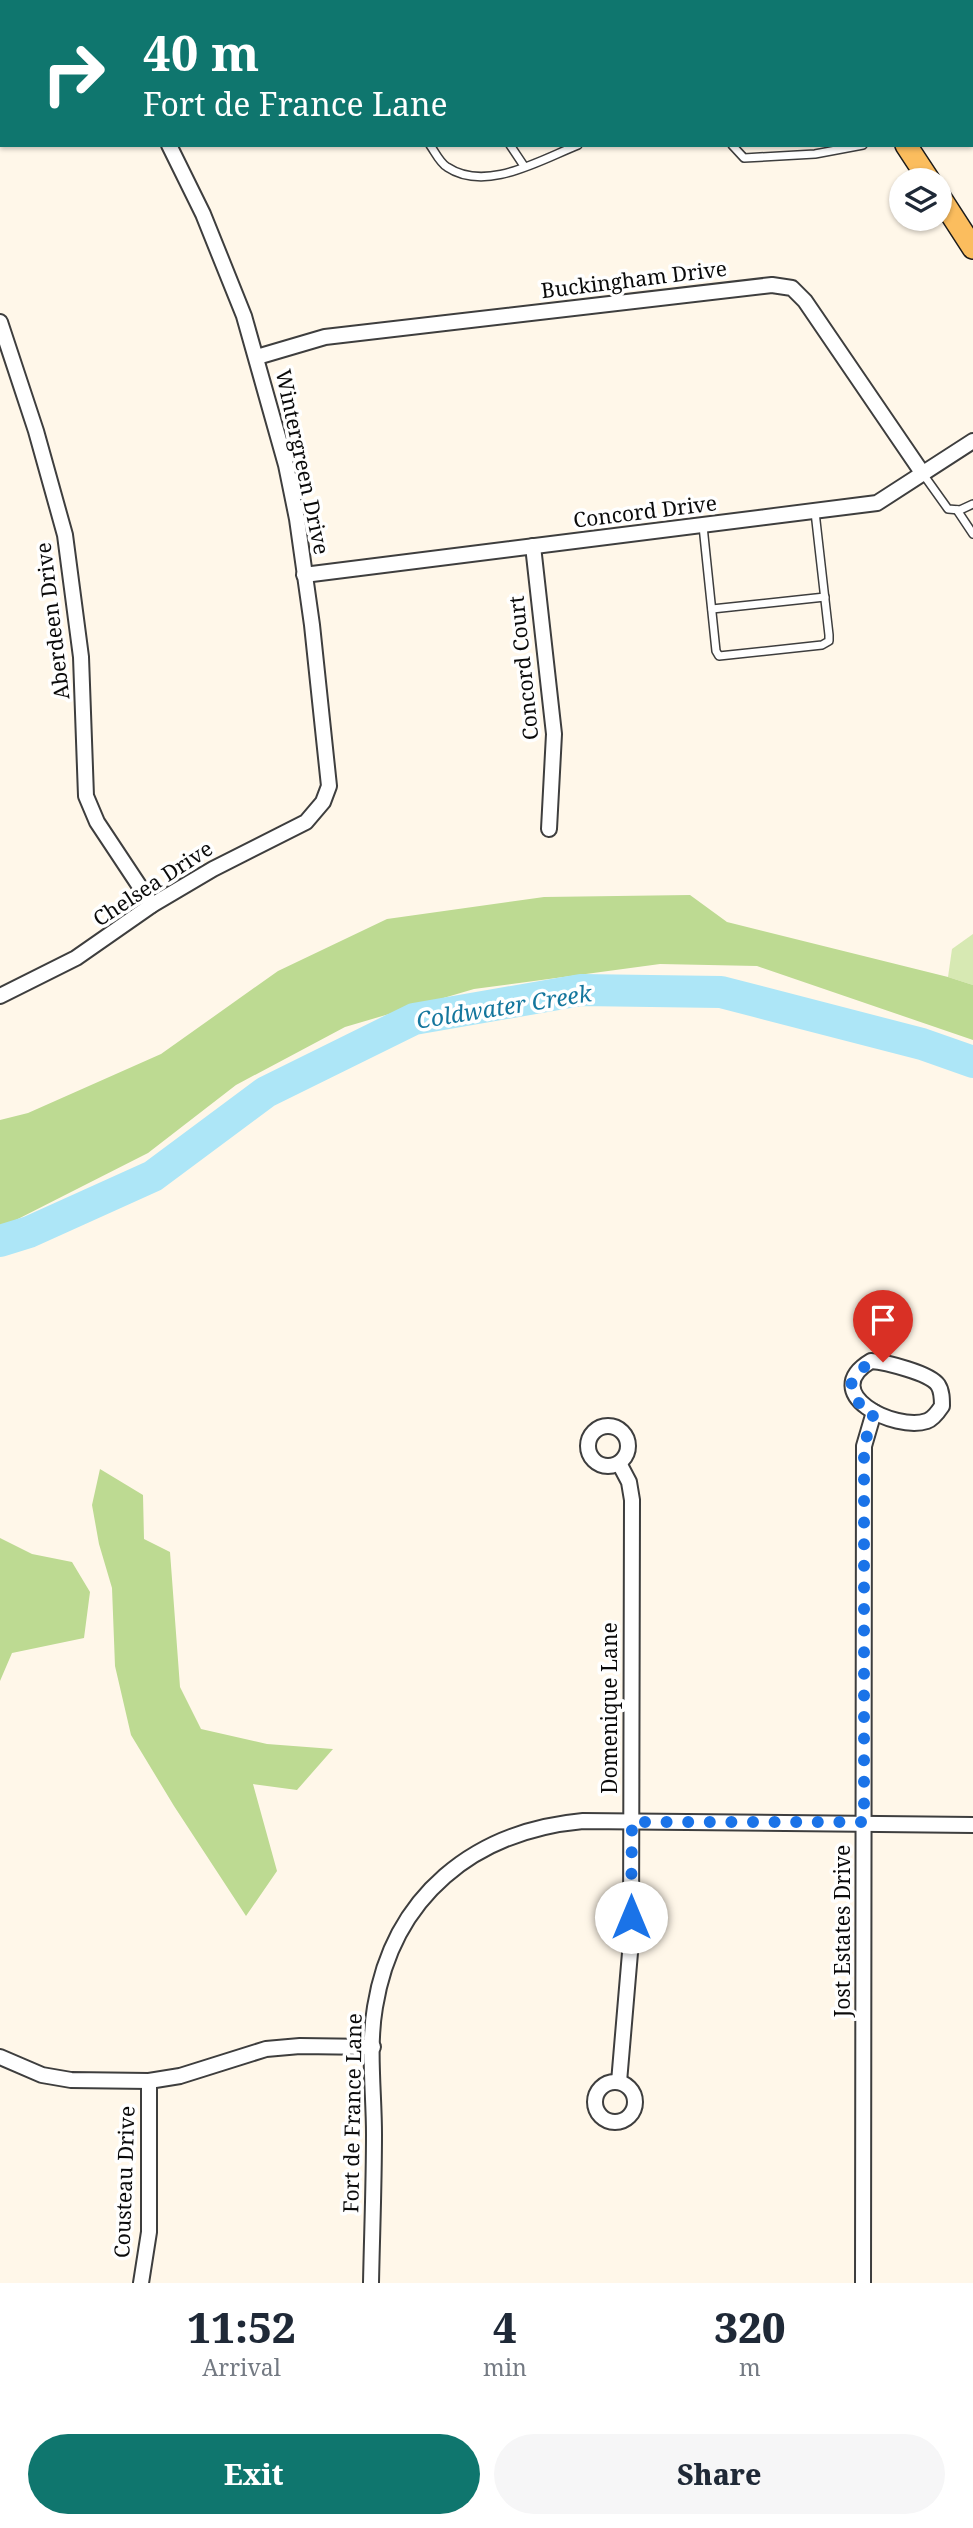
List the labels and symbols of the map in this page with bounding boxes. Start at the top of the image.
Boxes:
street label: Buckingham Drive [539,254,728,304]
street label: Wintergreen Drive [270,367,336,557]
street label: Concord Drive [571,488,718,534]
street label: Aberdeen Drive [28,541,76,701]
street label: Concord Court [502,595,545,742]
street label: Chelsea Drive [87,834,218,932]
water label: Coldwater Creek [414,976,595,1036]
pin [853,1290,913,1362]
street label: Domenique Lane [595,1622,623,1794]
street label: Jost Estates Drive [828,1845,856,2018]
position arrow [594,1880,668,1954]
street label: Fort de France Lane [336,2013,368,2213]
street label: Cousteau Drive [107,2105,141,2259]

